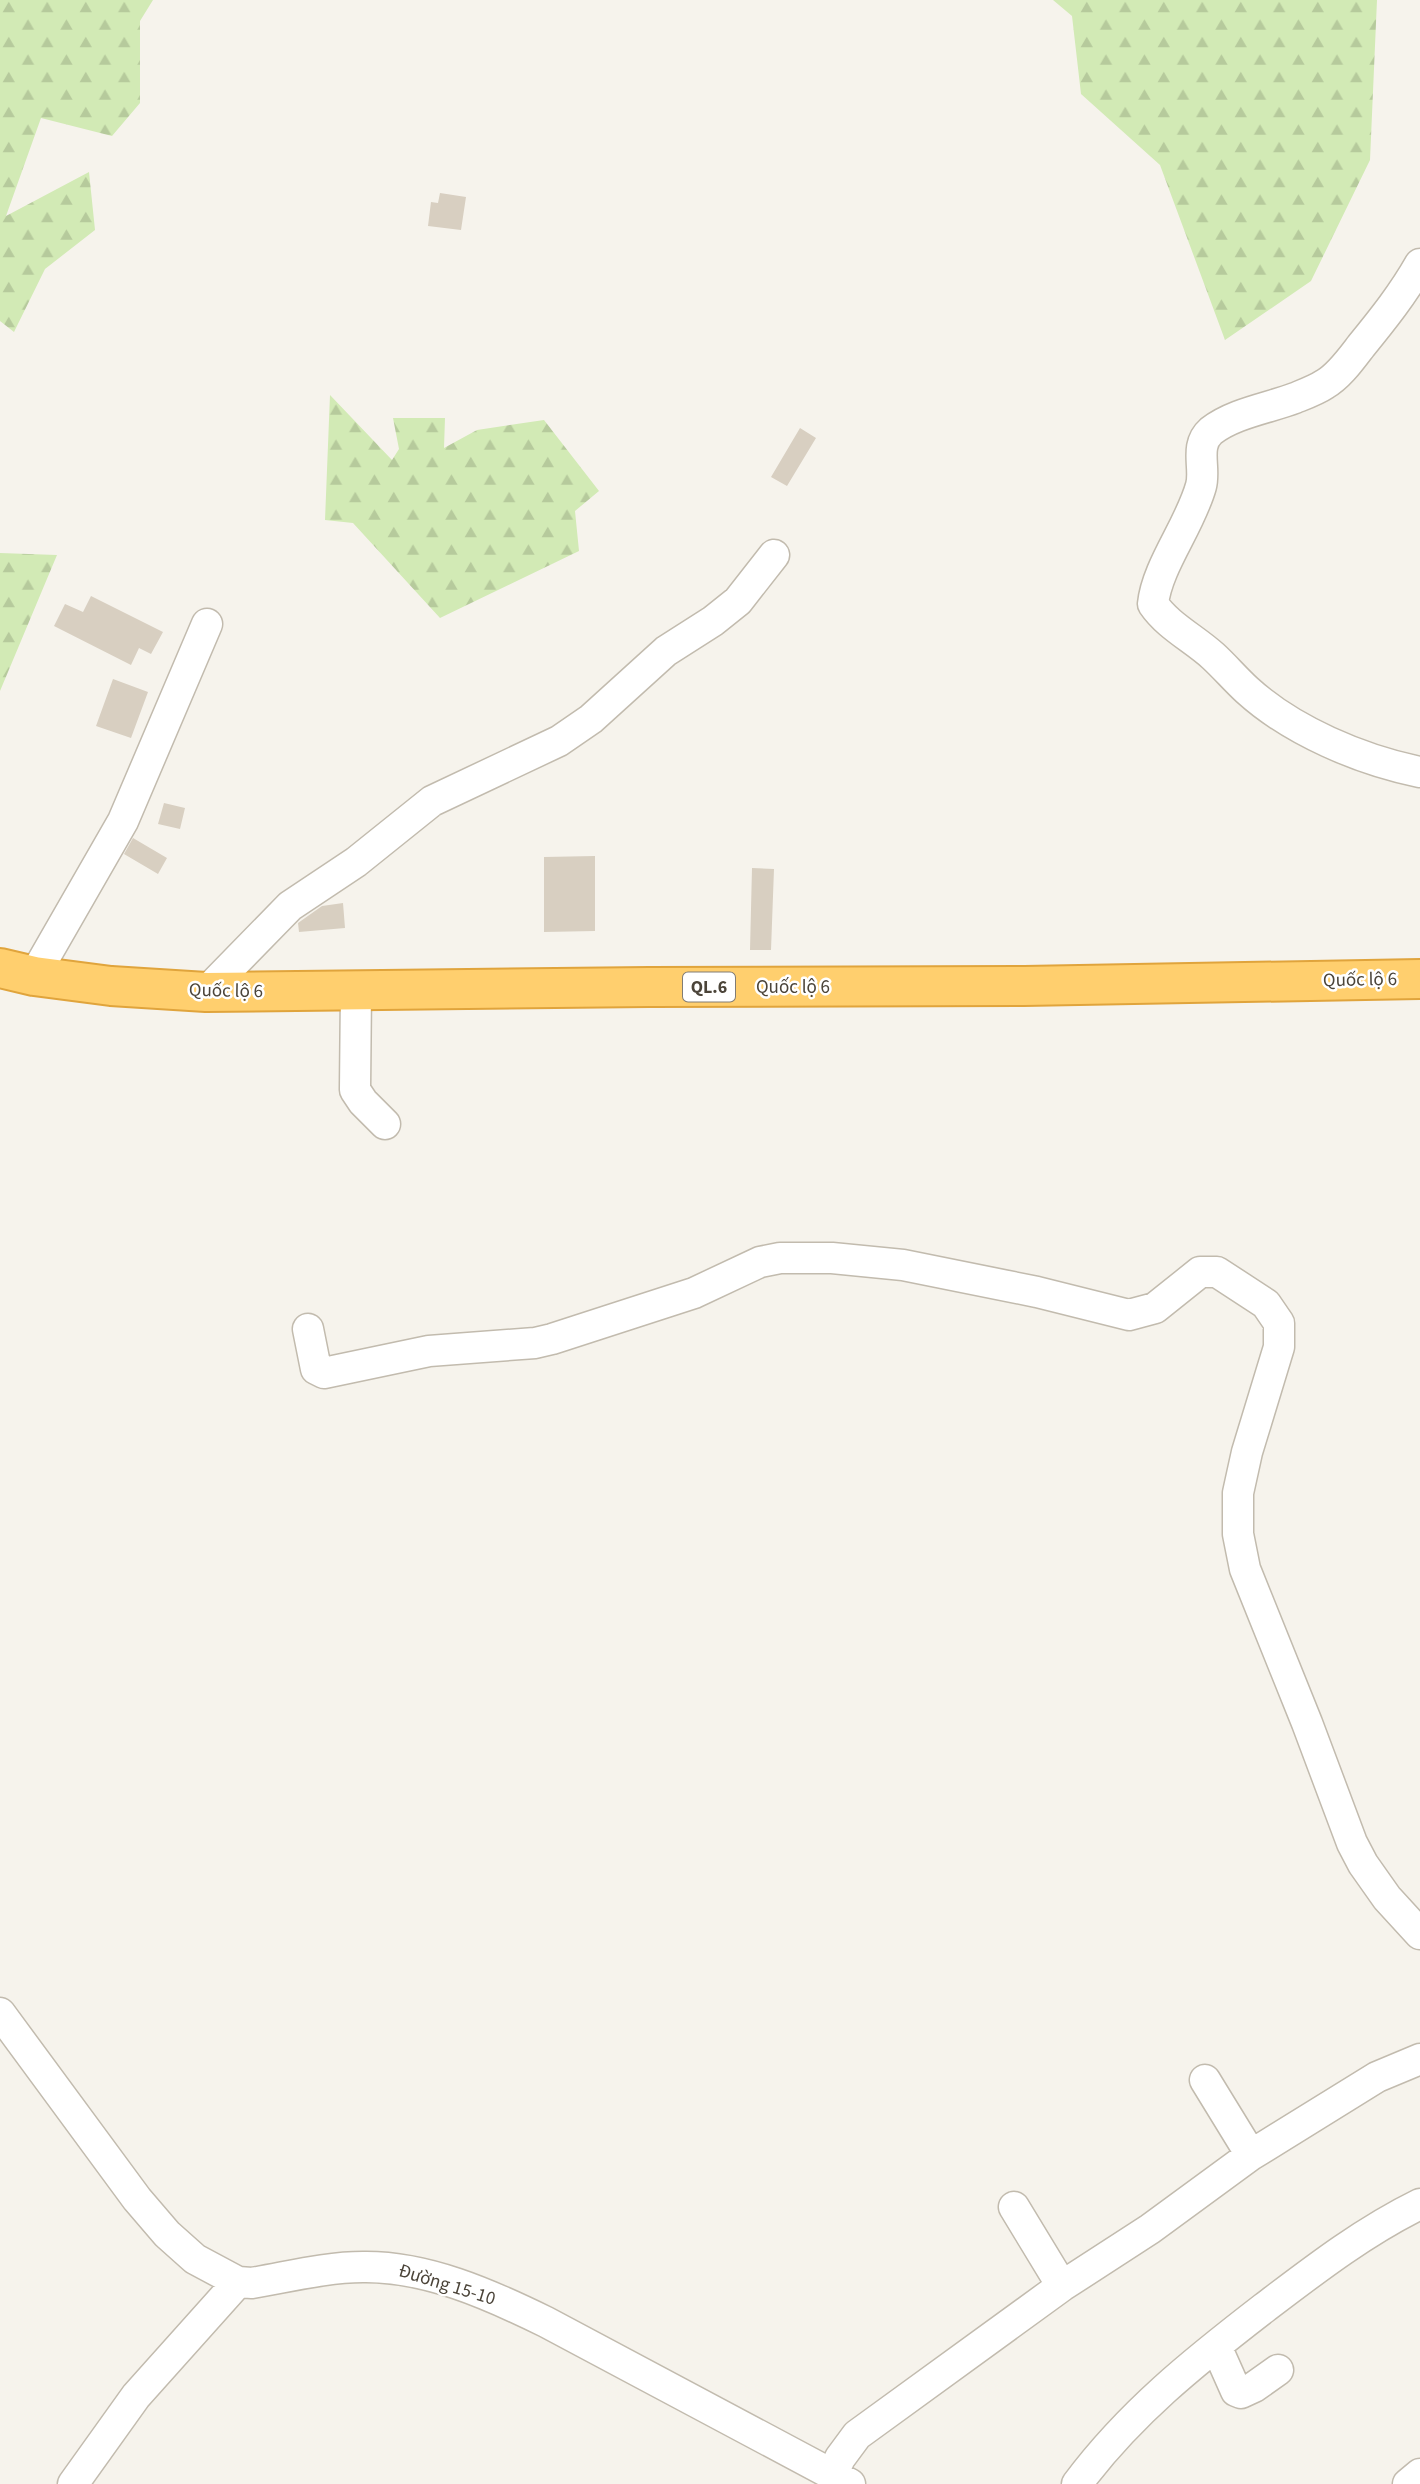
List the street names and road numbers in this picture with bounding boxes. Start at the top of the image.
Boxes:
street label: Quốc lộ 6 [1323,966,1397,994]
road number: QL.6 [683,972,735,1002]
street label: Quốc lộ 6 [756,974,830,1001]
street label: Quốc lộ 6 [189,977,263,1005]
street label: Đường 15-10 [395,2257,499,2313]

